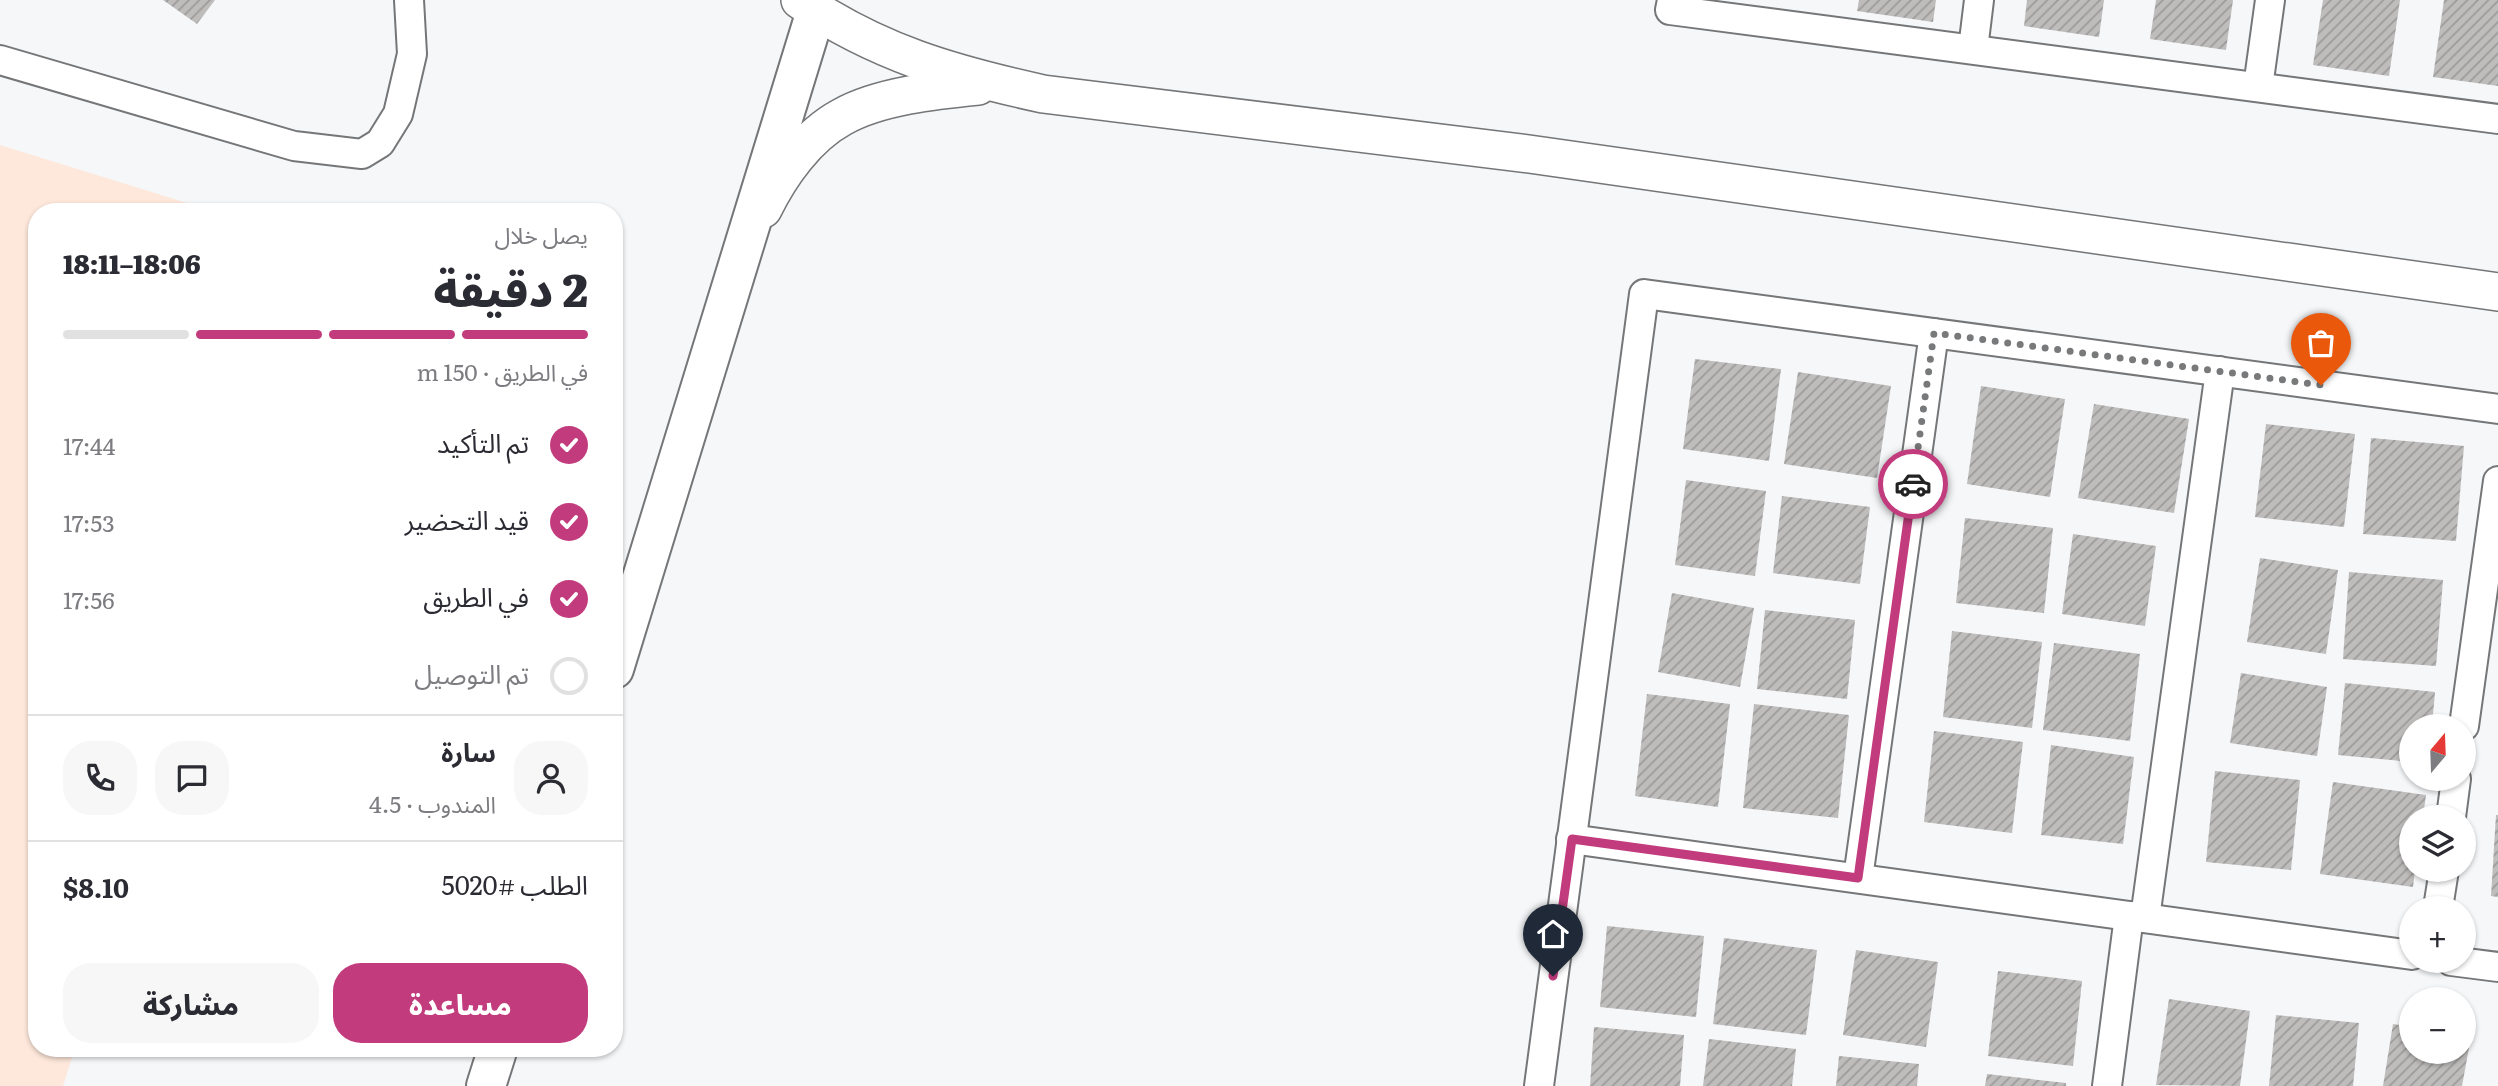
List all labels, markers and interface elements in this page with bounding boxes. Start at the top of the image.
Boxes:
text: يصل خلال [495,217,588,251]
text: 18:06–18:11 [63,243,201,282]
text: 2 دقيقة [433,253,588,321]
pin [2291,313,2351,385]
icon: bag [2302,324,2340,362]
text: في الطريق · 150 m [416,354,588,388]
text: تم التأكيد [437,422,529,461]
icon: check [550,426,588,464]
text: 17:44 [63,428,115,462]
courier [1878,449,1948,519]
icon: car [1894,465,1932,503]
text: قيد التحضير [405,499,529,538]
icon: check [550,503,588,541]
text: 17:53 [63,505,115,539]
text: في الطريق [423,576,529,615]
icon: check [550,580,588,618]
text: 17:56 [63,582,115,616]
text: تم التوصيل [414,653,529,692]
north arrow [2399,714,2476,791]
map controls [2399,714,2476,1064]
text: سارة [441,731,496,770]
button: phone [63,741,137,815]
button: chat [155,741,229,815]
button: person [514,741,588,815]
text: المندوب · 4.5 [369,786,496,820]
button: layers [2399,805,2476,882]
text: الطلب #5020 [441,864,588,903]
text: $8.10 [63,867,129,906]
button: + [2399,896,2476,973]
pin [1523,904,1583,976]
icon: home [1534,915,1572,953]
button: مشاركة [63,963,319,1043]
button: مساعدة [333,963,588,1043]
button: − [2399,987,2476,1064]

